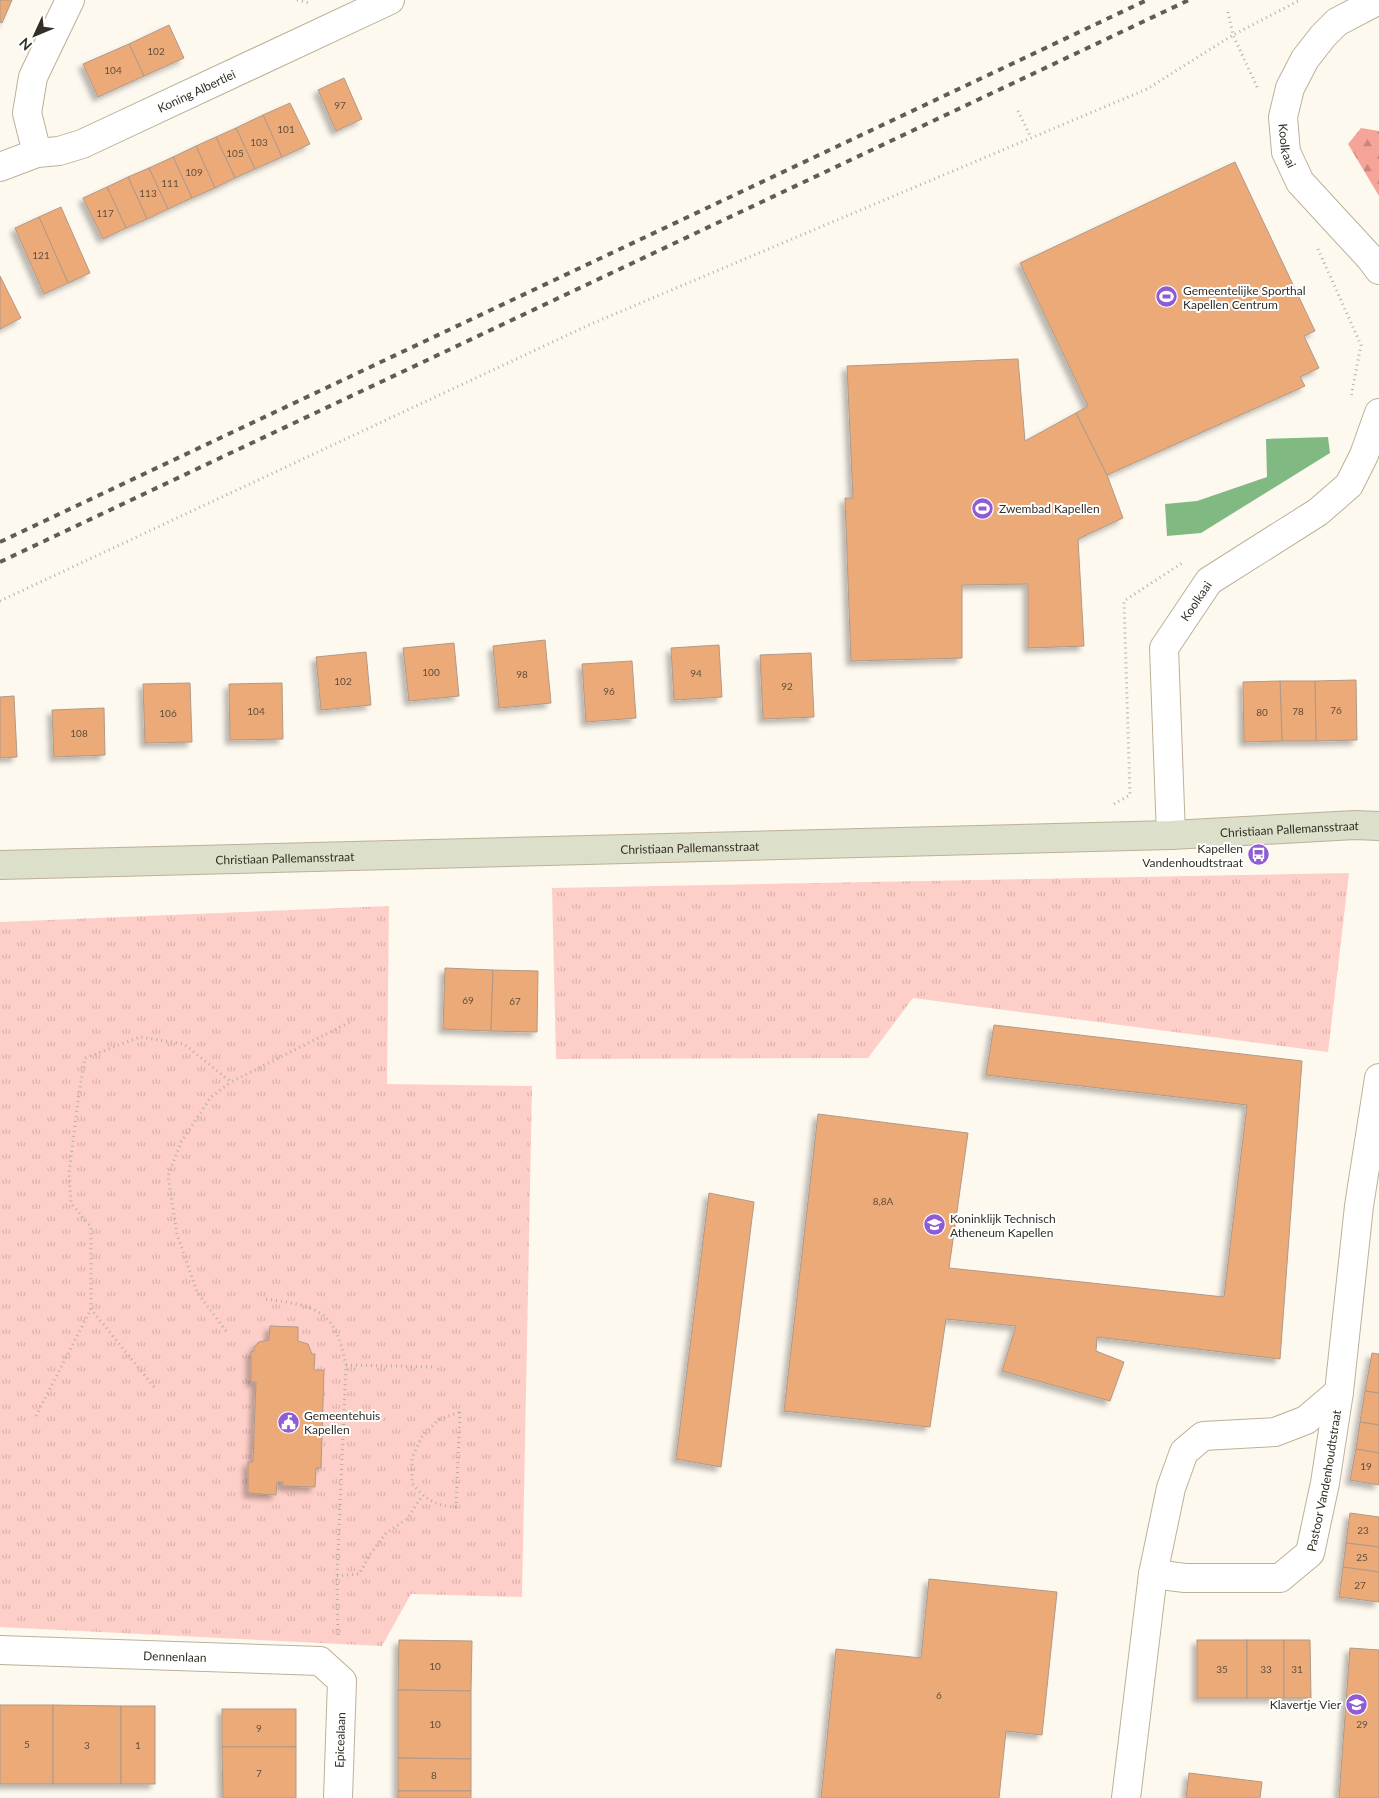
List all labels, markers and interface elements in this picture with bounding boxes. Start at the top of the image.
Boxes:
north arrow [10,10,60,60]
text: N [15,35,35,54]
house number: 102 [147,45,165,57]
house number: 104 [104,64,122,76]
street label: Koning Albertlei [155,66,238,115]
house number: 97 [334,99,346,111]
house number: 101 [277,123,295,135]
street label: Koolkaai [1276,123,1300,170]
house number: 103 [250,136,268,148]
house number: 105 [226,147,244,159]
house number: 109 [185,166,203,178]
house number: 111 [161,177,179,189]
house number: 113 [139,187,157,199]
house number: 117 [96,207,114,219]
house number: 121 [32,249,50,261]
place label: Gemeentelijke Sporthal Kapellen Centrum [1183,283,1306,312]
sports icon: Gemeentelijke Sporthal Kapellen Centrum [1155,285,1179,309]
sports icon: Zwembad Kapellen [971,496,995,520]
place label: Zwembad Kapellen [999,501,1100,516]
street label: Koolkaai [1177,578,1215,624]
house number: 100 [422,666,440,678]
house number: 94 [690,667,702,679]
house number: 98 [516,668,528,680]
house number: 102 [334,675,352,687]
house number: 92 [781,680,793,692]
house number: 96 [603,685,615,697]
house number: 76 [1330,704,1342,716]
house number: 104 [247,705,265,717]
house number: 78 [1292,705,1304,717]
house number: 80 [1256,706,1268,718]
house number: 106 [159,707,177,719]
house number: 108 [70,727,88,739]
street label: Christiaan Pallemansstraat [1220,817,1360,840]
street label: Christiaan Pallemansstraat [620,838,760,857]
place label: Kapellen Vandenhoudtstraat [1142,841,1244,870]
bus stop icon: Kapellen Vandenhoudtstraat [1247,843,1271,867]
street label: Christiaan Pallemansstraat [215,848,355,867]
house number: 69 [462,994,474,1006]
house number: 67 [509,995,521,1007]
house number: 8,8A [873,1195,894,1207]
place label: Koninklijk Technisch Atheneum Kapellen [950,1211,1056,1240]
school or university icon: Koninklijk Technisch Atheneum Kapellen [922,1213,946,1237]
place label: Gemeentehuis Kapellen [304,1408,380,1437]
street label: Pastoor Vandenhoudtstraat [1303,1408,1344,1553]
public building icon: Gemeentehuis Kapellen [276,1410,300,1434]
house number: 19 [1360,1460,1372,1472]
house number: 23 [1357,1524,1369,1536]
house number: 25 [1356,1551,1368,1563]
house number: 27 [1354,1579,1366,1591]
street label: Dennenlaan [143,1647,207,1665]
house number: 10 [429,1660,441,1672]
house number: 35 [1216,1663,1228,1675]
house number: 33 [1260,1663,1272,1675]
house number: 31 [1291,1663,1303,1675]
house number: 6 [936,1689,942,1701]
school or university icon: Klavertje Vier [1345,1692,1369,1716]
place label: Klavertje Vier [1270,1697,1342,1712]
street label: Epicealaan [332,1712,348,1768]
house number: 10 [429,1718,441,1730]
house number: 29 [1356,1718,1368,1730]
house number: 9 [256,1722,262,1734]
house number: 5 [24,1738,30,1750]
house number: 3 [84,1739,90,1751]
house number: 1 [135,1739,141,1751]
house number: 7 [256,1767,262,1779]
house number: 8 [431,1769,437,1781]

